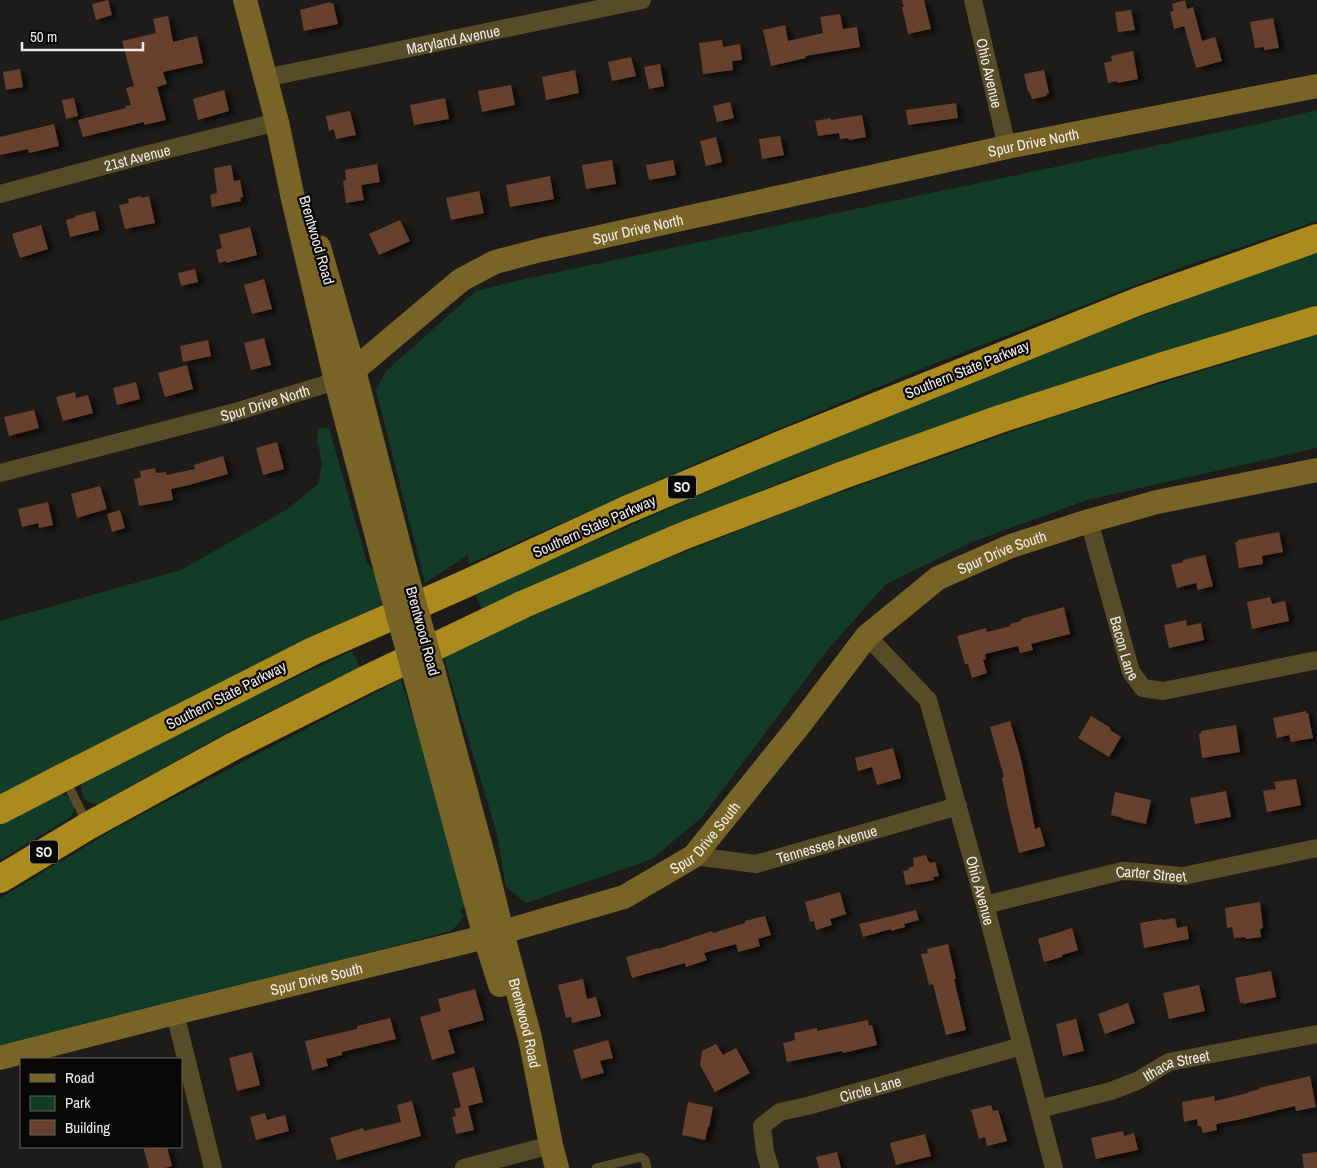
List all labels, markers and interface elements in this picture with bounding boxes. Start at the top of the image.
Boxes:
street label: Maryland Avenue [404,19,502,59]
scale bar [22,20,144,52]
text: 50 m [30,26,57,47]
street label: Ohio Avenue [972,36,1008,110]
street label: Spur Drive North [986,123,1081,161]
street label: 21st Avenue [102,139,173,176]
street label: Brentwood Road [294,193,340,287]
street label: Spur Drive North [590,208,685,249]
street label: Southern State Parkway [902,334,1033,404]
street label: Spur Drive North [218,379,312,426]
road number: SO [668,476,696,498]
street label: Southern State Parkway [529,489,660,563]
street label: Spur Drive South [954,525,1049,579]
street label: Brentwood Road [401,584,445,678]
street label: Bacon Lane [1105,614,1144,685]
street label: Southern State Parkway [162,655,291,734]
street label: Spur Drive South [666,797,745,879]
street label: Tennessee Avenue [774,819,880,868]
road number: SO [30,840,58,864]
street label: Ohio Avenue [961,853,1000,927]
street label: Carter Street [1113,860,1189,886]
street label: Spur Drive South [268,957,364,1000]
street label: Brentwood Road [504,976,546,1070]
street label: Ithaca Street [1139,1044,1211,1086]
legend [20,1058,182,1148]
text: Road [65,1067,94,1088]
street label: Circle Lane [837,1070,903,1107]
text: Park [65,1092,91,1113]
text: Building [65,1117,110,1138]

